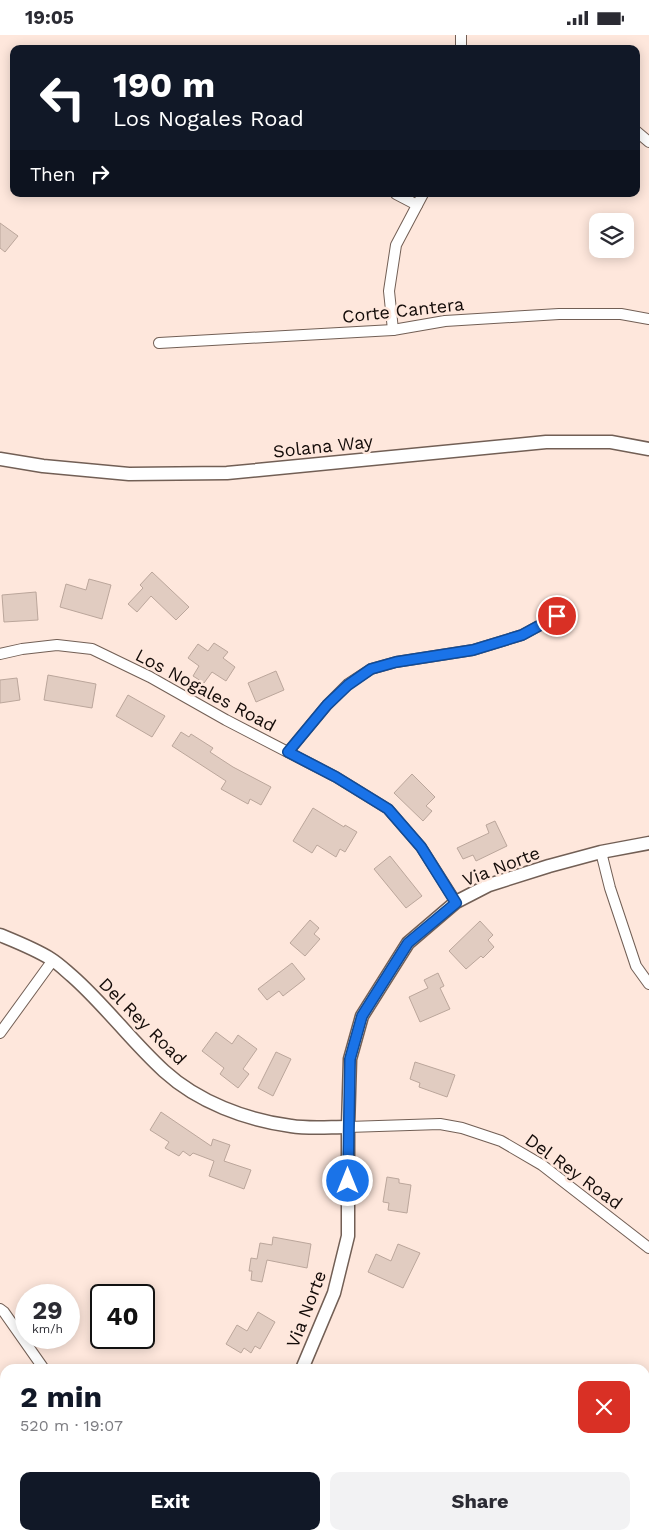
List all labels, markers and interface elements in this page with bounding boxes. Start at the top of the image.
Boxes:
text: 19:05 [25,6,74,29]
text: 190 m [113,64,215,106]
icon: left [30,65,95,130]
text: Los Nogales Road [113,106,304,131]
icon: right [86,160,114,188]
text: Then [30,163,76,186]
map controls [589,213,634,258]
button: layers [589,213,634,258]
street label: Corte Cantera [341,293,465,327]
street label: Solana Way [272,430,375,462]
pin [536,595,578,637]
icon: arrive [543,602,571,630]
street label: Los Nogales Road [132,644,280,736]
street label: Via Norte [459,842,543,890]
street label: Del Rey Road [95,973,191,1069]
street label: Del Rey Road [521,1129,627,1213]
position arrow [321,1154,373,1206]
street label: Via Norte [282,1267,330,1351]
speed limit sign: 40 [90,1284,155,1349]
text: 29 [32,1296,63,1325]
text: km/h [32,1322,63,1336]
text: 2 min [20,1379,102,1414]
button: close [578,1381,630,1433]
text: 520 m · 19:07 [20,1416,123,1435]
button: Exit [20,1472,320,1530]
button: Share [330,1472,630,1530]

